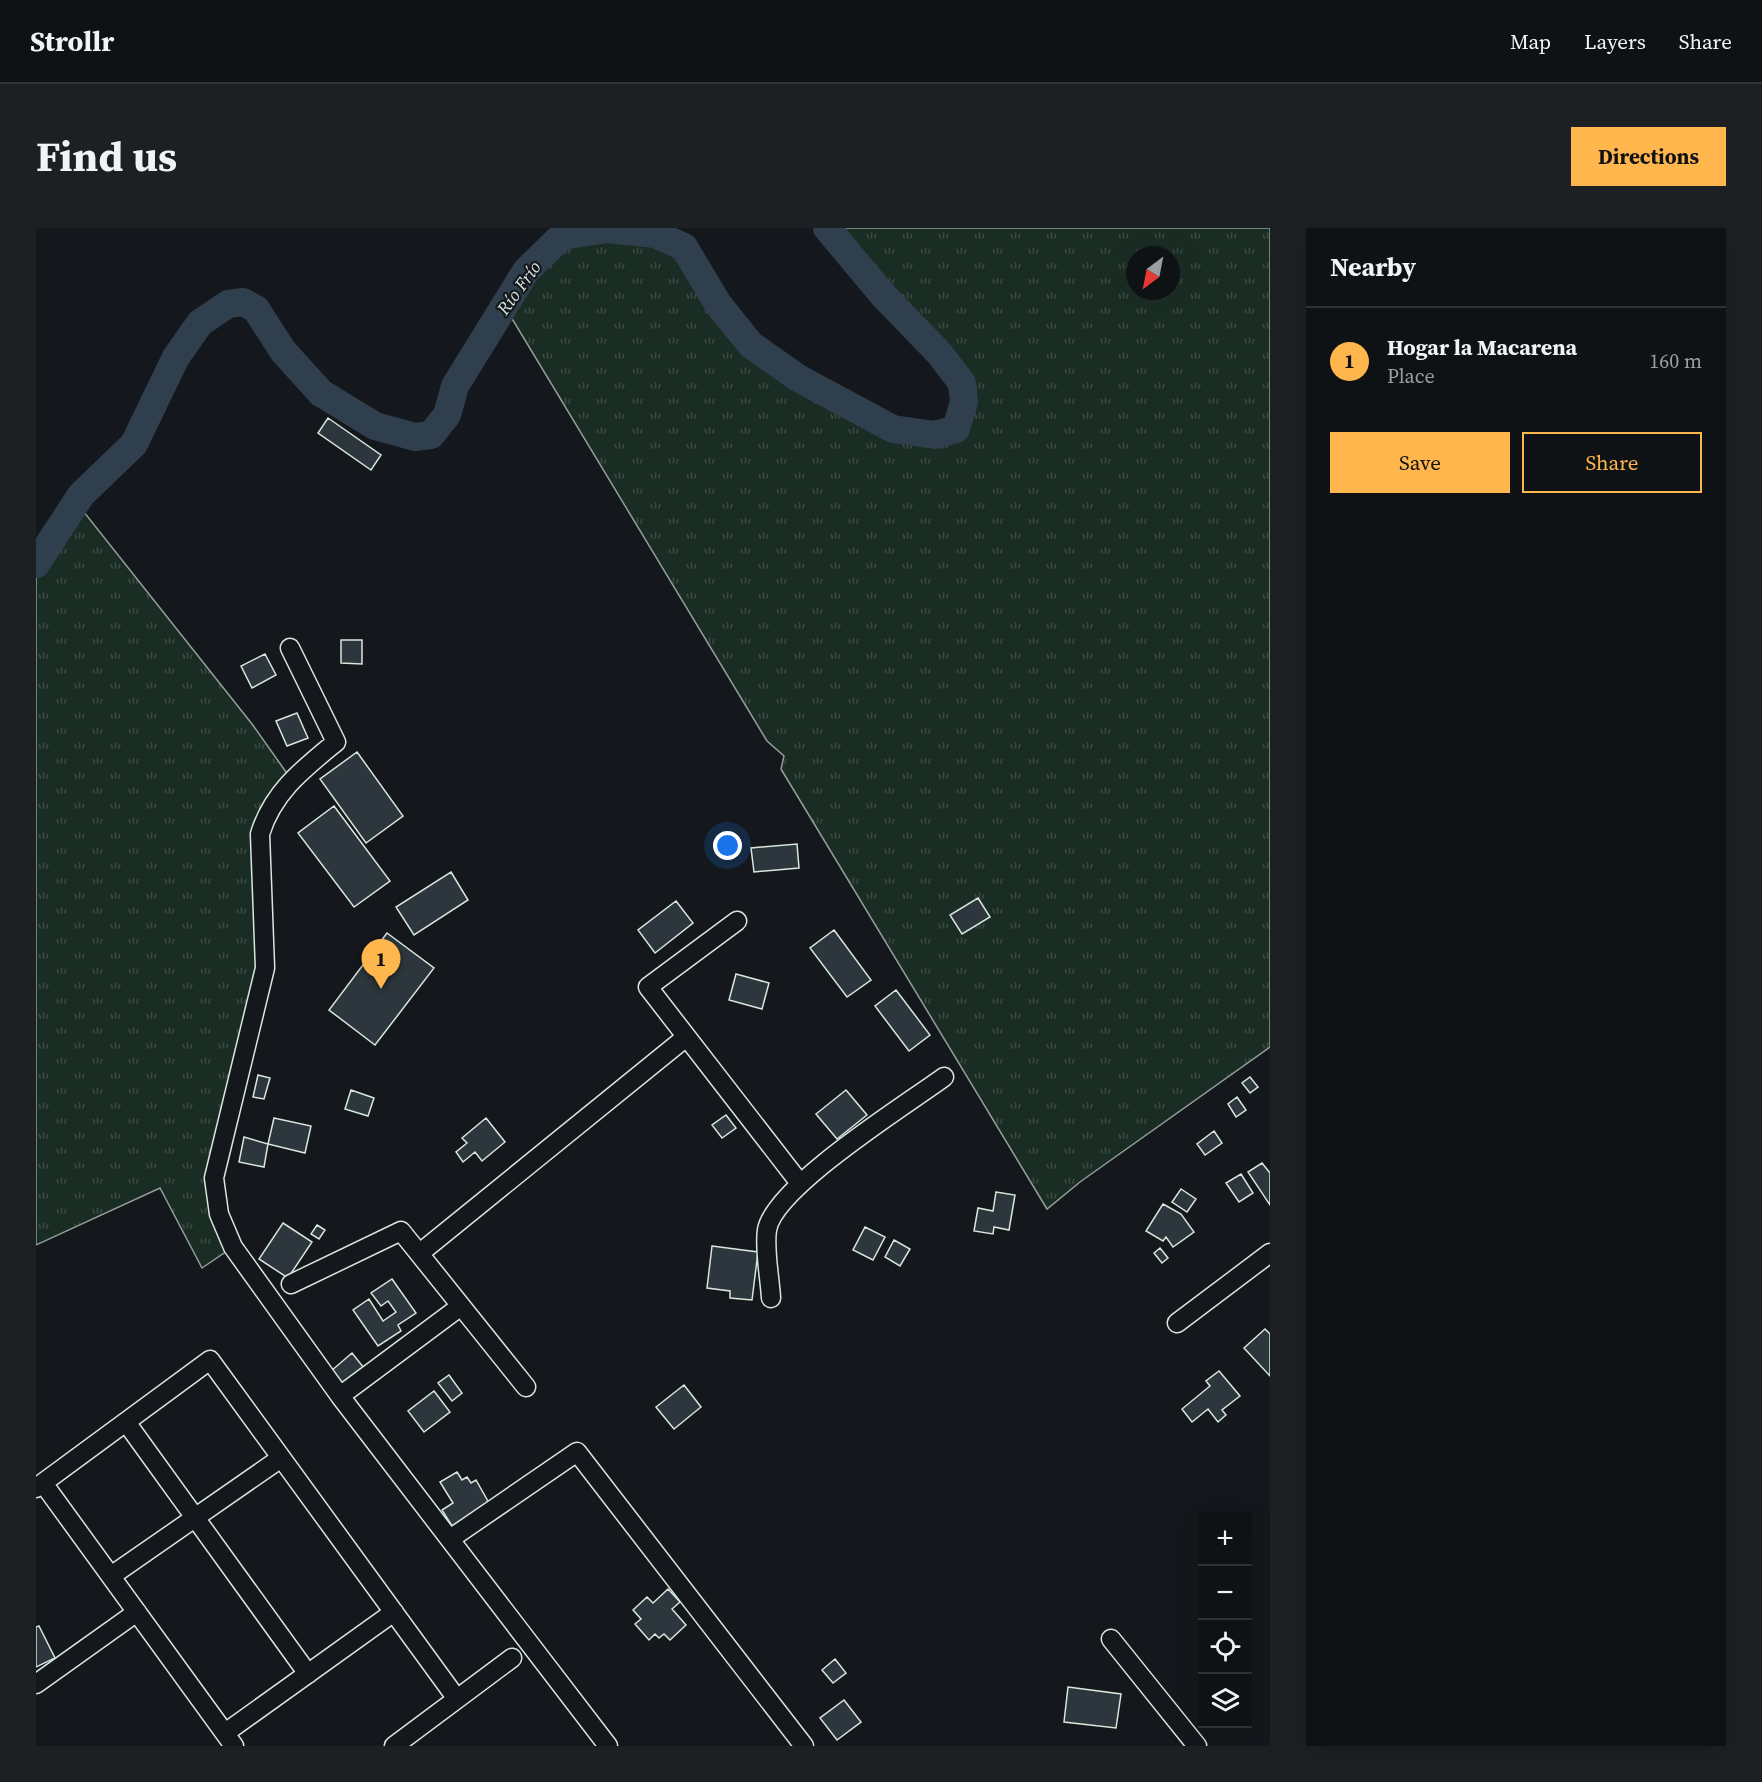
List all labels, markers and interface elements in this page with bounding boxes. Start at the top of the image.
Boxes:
text: Strollr [30,22,114,60]
text: Map [1510,27,1551,56]
text: Layers [1584,27,1646,56]
text: Share [1679,27,1732,56]
text: Find us [36,127,177,185]
button: Directions [1571,127,1726,186]
north arrow [1126,246,1180,300]
text: Nearby [1330,249,1416,285]
water label: Río Frío [490,256,547,321]
text: Hogar la Macarena [1387,332,1577,362]
text: 1 [1344,347,1355,375]
text: 160 m [1649,347,1702,375]
text: Place [1387,362,1435,390]
button: Save [1330,432,1510,493]
button: Share [1522,432,1702,493]
your location [713,831,742,860]
pin: 1 [362,940,400,989]
map controls [1198,1512,1252,1728]
button: + [1198,1512,1252,1566]
button: − [1198,1566,1252,1620]
button: locate [1198,1620,1252,1674]
button: layers [1198,1674,1252,1728]

